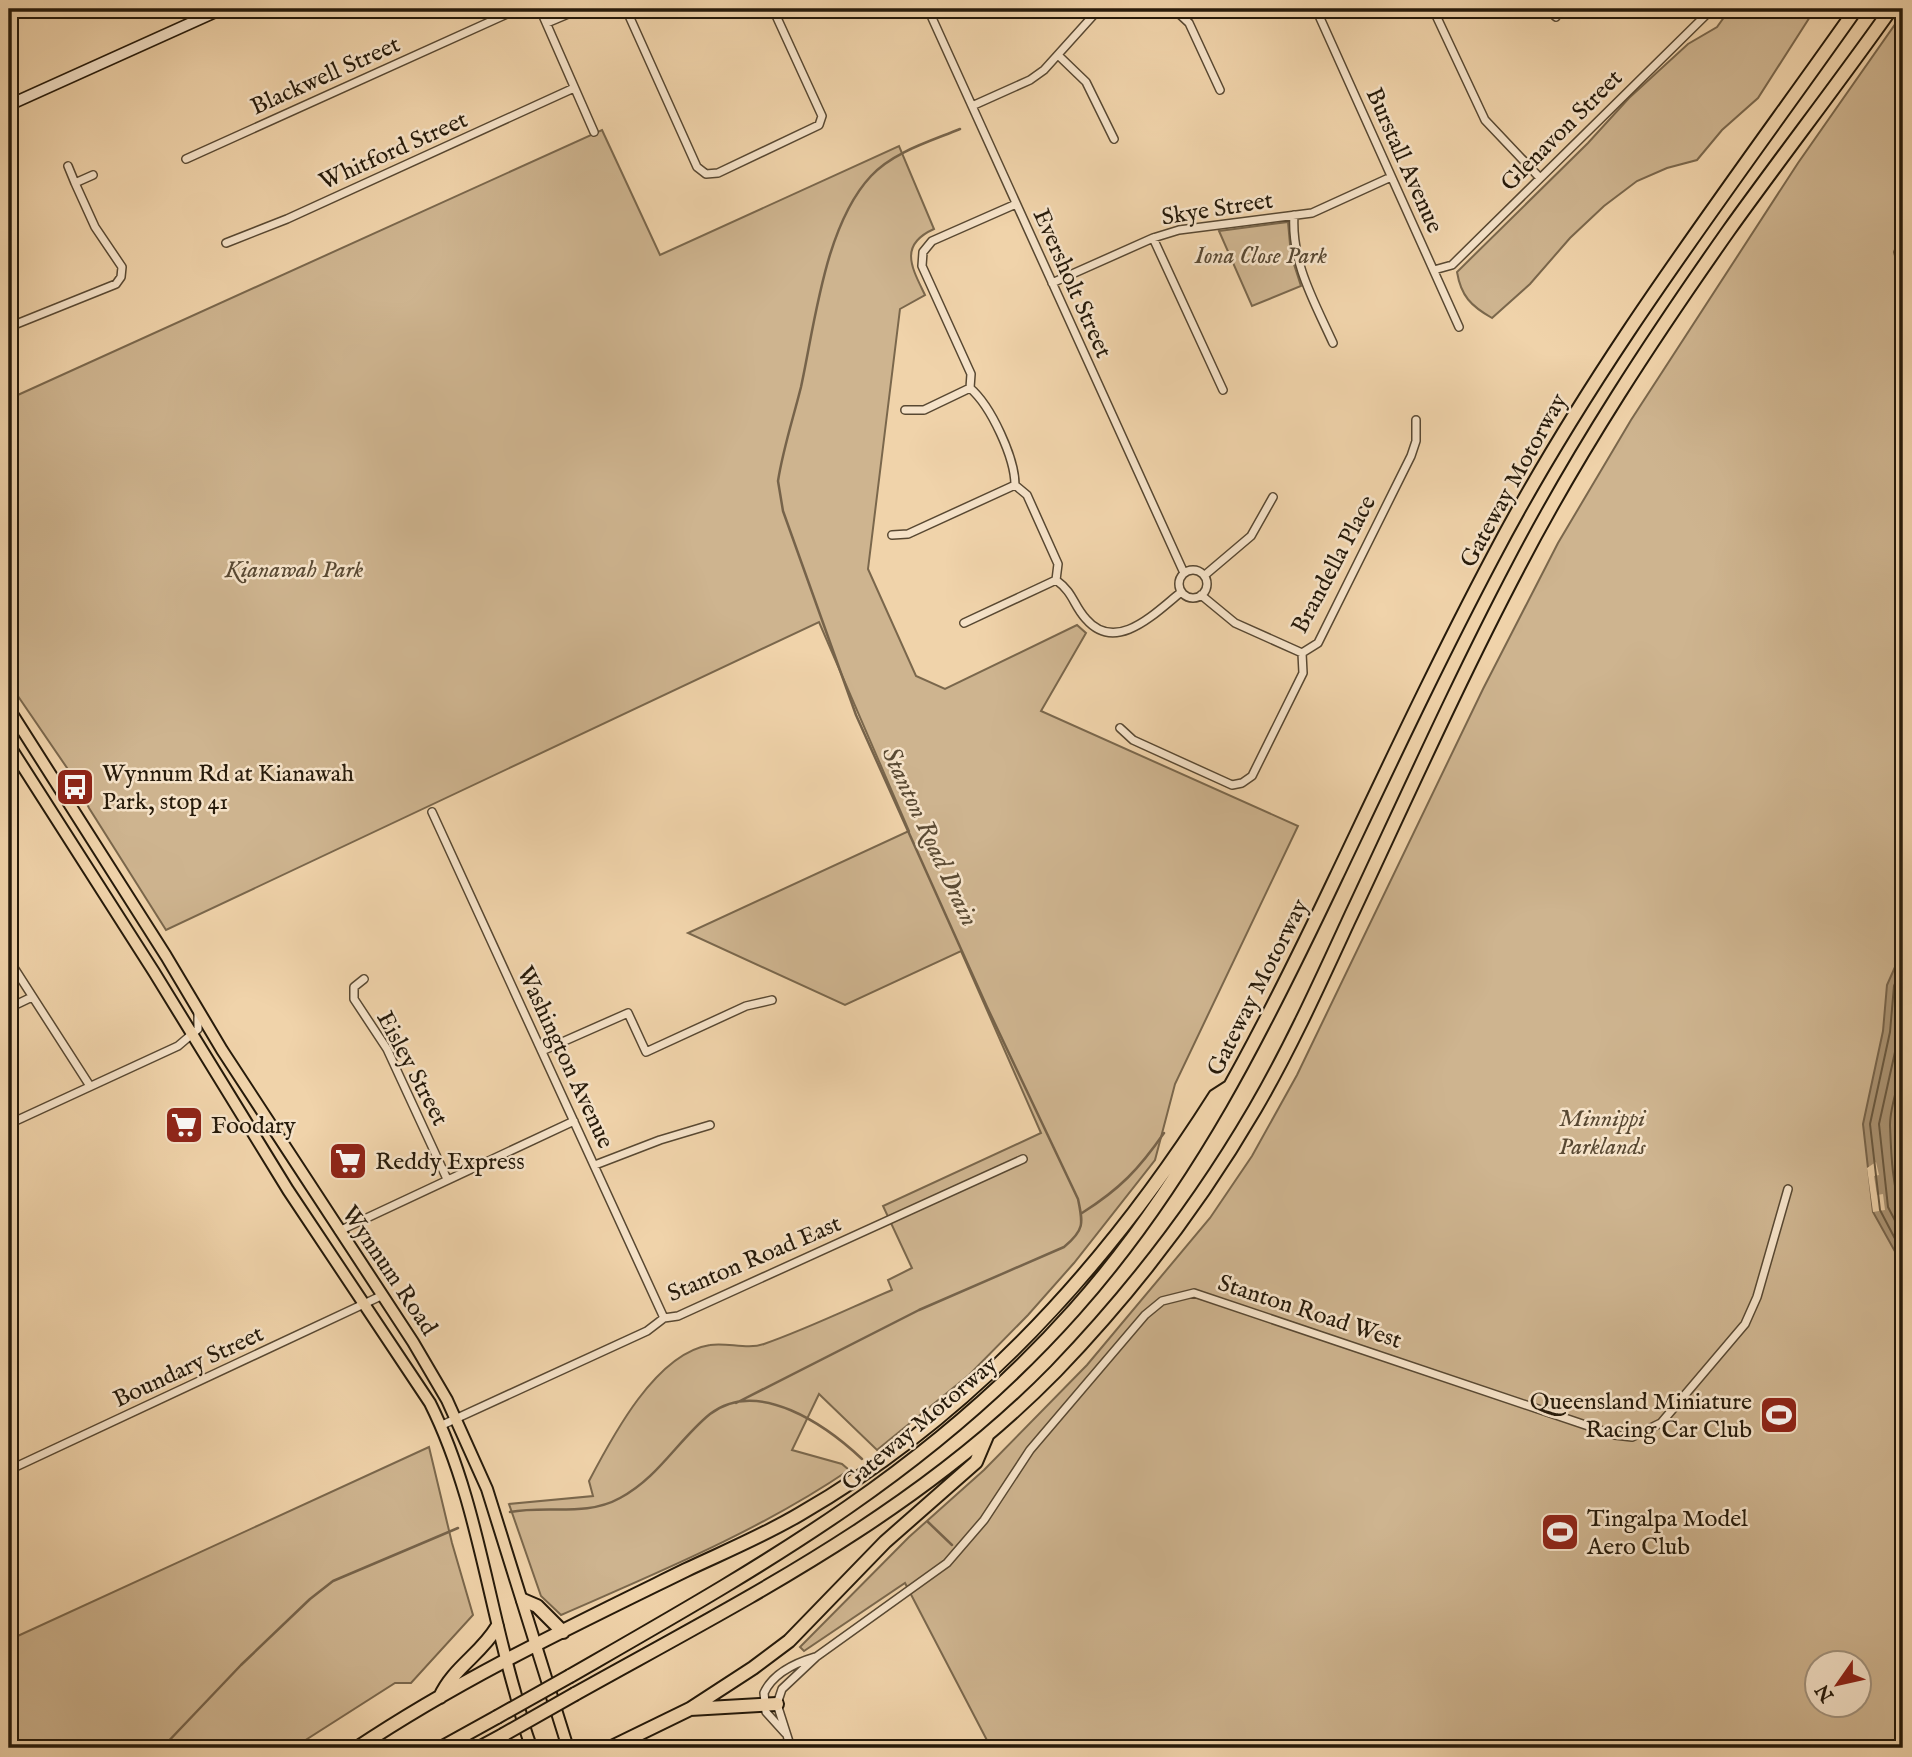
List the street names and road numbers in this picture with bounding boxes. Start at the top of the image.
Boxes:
street label: Blackwell Street [246,30,405,123]
street label: Glenavon Street [1494,63,1630,199]
street label: Burstall Avenue [1358,83,1449,238]
street label: Whitford Street [315,105,473,198]
street label: Skye Street [1159,185,1275,234]
street label: Eversholt Street [1025,204,1118,363]
street label: Gateway Motorway [1454,388,1575,573]
street label: Brandella Place [1285,490,1384,639]
street label: Gateway Motorway [1200,894,1316,1081]
street label: Washington Avenue [509,962,620,1154]
street label: Eisley Street [368,1006,455,1131]
street label: Wynnum Road [334,1200,444,1342]
street label: Stanton Road East [663,1209,846,1310]
street label: Stanton Road West [1214,1268,1405,1357]
street label: Boundary Street [108,1319,269,1416]
street label: Gateway Motorway [836,1350,1005,1499]

